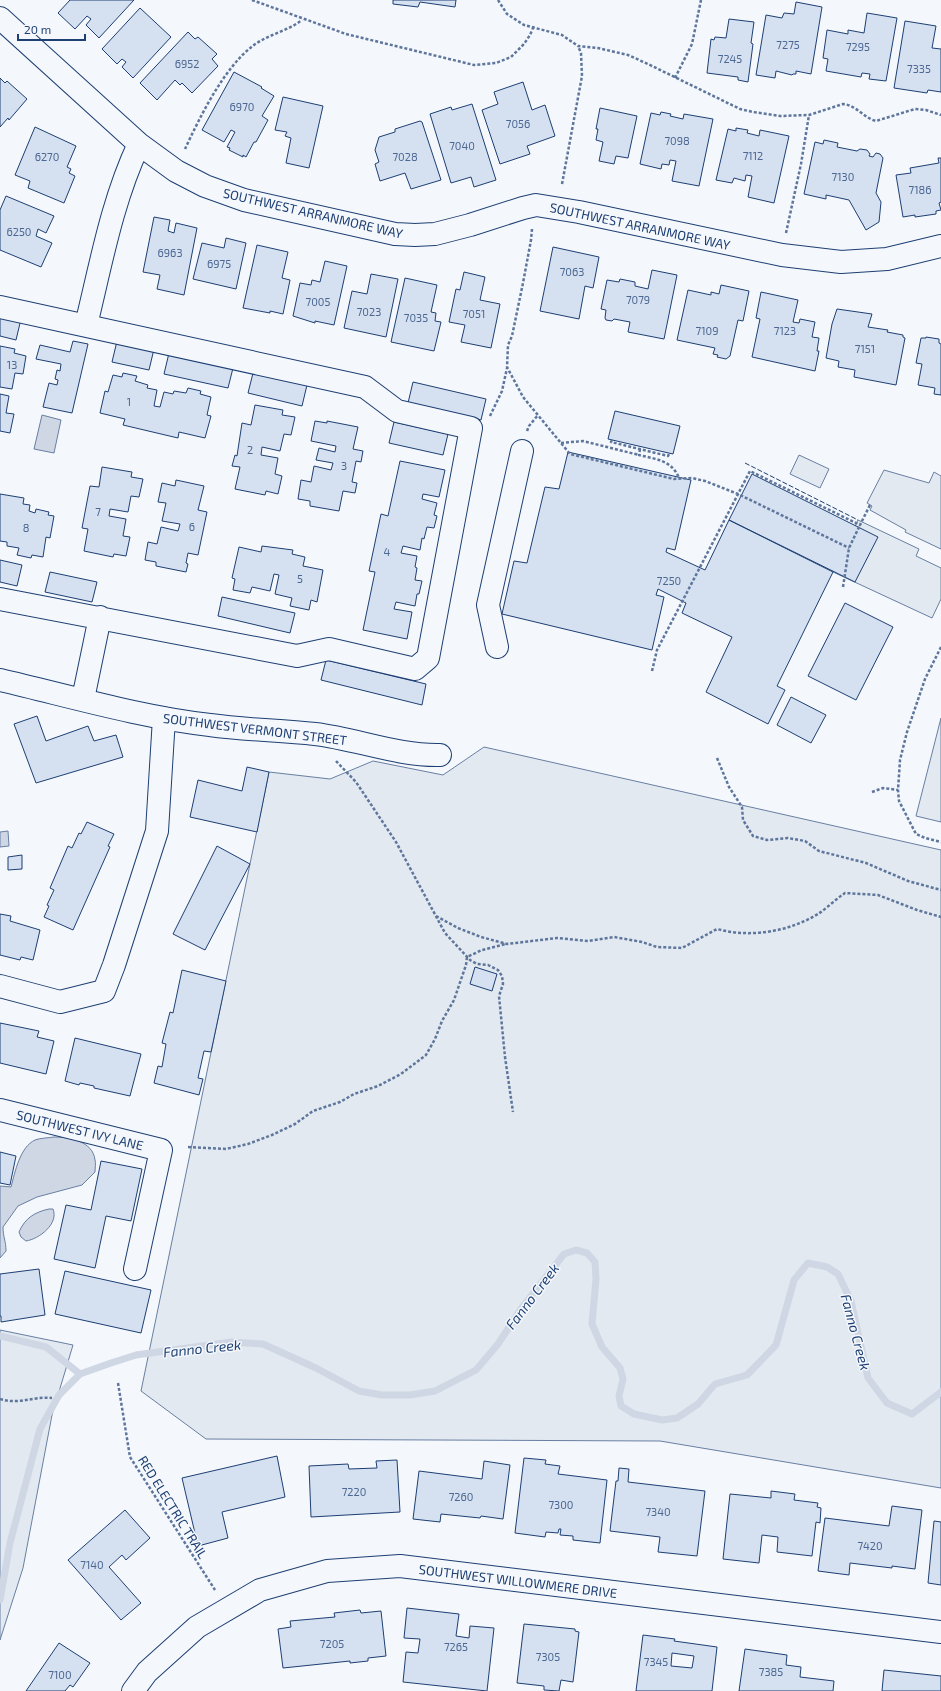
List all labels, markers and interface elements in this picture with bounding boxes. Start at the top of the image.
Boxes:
scale bar [18,16,85,42]
text: 20 m [24,22,51,36]
house number: 7275 [776,38,800,51]
house number: 7295 [846,40,870,53]
house number: 7245 [718,52,742,65]
house number: 6952 [175,57,199,70]
house number: 7335 [907,62,931,75]
house number: 6970 [230,100,254,113]
house number: 7056 [506,117,530,130]
house number: 7098 [664,134,690,147]
house number: 7040 [449,139,475,152]
house number: 7112 [743,149,763,162]
house number: 6270 [35,150,59,163]
house number: 7028 [392,150,418,163]
house number: 7130 [832,170,854,183]
house number: 7186 [909,183,931,196]
street label: SOUTHWEST ARRANMORE WAY [222,185,405,242]
street label: SOUTHWEST ARRANMORE WAY [548,199,732,253]
house number: 6250 [6,225,32,238]
house number: 6963 [158,246,183,259]
house number: 6975 [207,257,231,270]
house number: 7063 [560,265,584,278]
house number: 7079 [626,293,650,306]
house number: 7005 [306,295,330,308]
house number: 7023 [357,305,381,318]
house number: 7051 [463,307,485,320]
house number: 7035 [404,311,428,324]
house number: 7109 [696,324,718,337]
house number: 7123 [774,324,796,337]
house number: 7151 [855,342,875,355]
house number: 13 [7,358,17,371]
house number: 1 [127,395,131,408]
house number: 2 [247,443,253,456]
house number: 3 [341,459,347,472]
house number: 7 [95,505,101,518]
house number: 6 [189,520,195,533]
house number: 8 [23,521,29,534]
house number: 4 [384,545,391,558]
house number: 5 [297,572,303,585]
house number: 7250 [657,574,681,587]
street label: SOUTHWEST VERMONT STREET [162,710,348,748]
street label: SOUTHWEST IVY LANE [15,1106,145,1154]
water label: Fanno Creek [502,1260,562,1332]
water label: Fanno Creek [838,1292,874,1372]
water label: Fanno Creek [162,1335,242,1361]
street label: RED ELECTRIC TRAIL [135,1453,211,1562]
house number: 7220 [342,1485,366,1498]
house number: 7260 [449,1490,473,1503]
house number: 7300 [548,1498,574,1511]
house number: 7340 [645,1505,671,1518]
house number: 7420 [857,1539,883,1552]
house number: 7140 [80,1558,104,1571]
street label: SOUTHWEST WILLOWMERE DRIVE [418,1561,618,1601]
house number: 7205 [320,1637,344,1650]
house number: 7265 [444,1640,468,1653]
house number: 7305 [536,1650,560,1663]
house number: 7345 [644,1655,668,1668]
house number: 7385 [759,1665,783,1678]
house number: 7100 [48,1668,72,1681]

